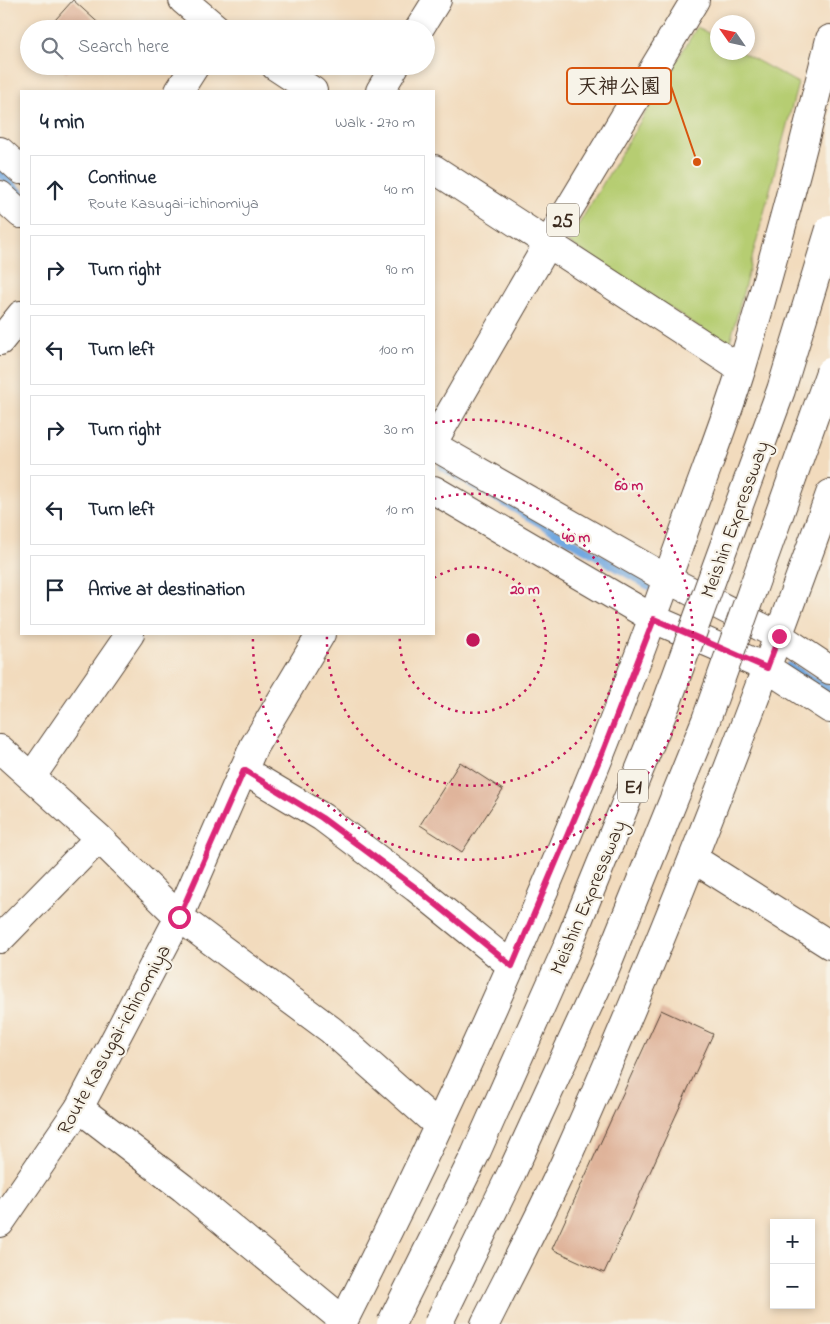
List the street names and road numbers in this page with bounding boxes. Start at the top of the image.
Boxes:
road number: 25 [547,204,579,236]
street label: Meishin Expressway [694,437,778,603]
road number: E1 [618,769,648,802]
street label: Meishin Expressway [544,816,635,980]
street label: Route Kasugai-ichinomiya [51,940,180,1141]

